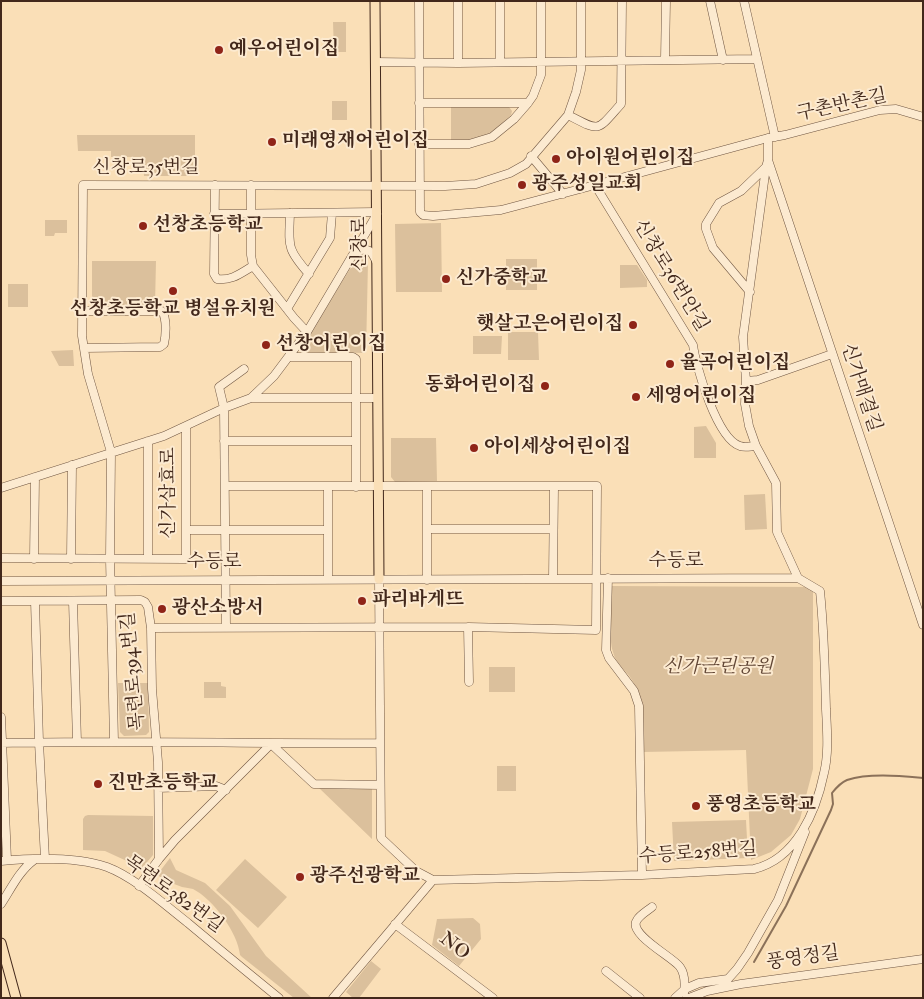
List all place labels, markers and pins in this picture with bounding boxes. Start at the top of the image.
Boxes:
place label: 예우어린이집 [229,39,339,61]
marker: 예우어린이집 [213,44,225,56]
place label: 미래영재어린이집 [282,131,429,153]
marker: 미래영재어린이집 [266,136,278,148]
place label: 아이원어린이집 [566,148,694,170]
marker: 아이원어린이집 [550,153,562,165]
place label: 광주성일교회 [532,174,642,196]
marker: 광주성일교회 [516,179,528,191]
place label: 선창초등학교 [153,215,263,237]
marker: 선창초등학교 [137,220,149,232]
place label: 신가중학교 [456,268,548,290]
marker: 신가중학교 [440,273,452,285]
marker: 선창초등학교 병설유치원 [167,285,179,297]
place label: 선창초등학교 병설유치원 [70,299,276,321]
place label: 햇살고은어린이집 [476,314,623,336]
marker: 햇살고은어린이집 [627,319,639,331]
place label: 선창어린이집 [276,334,386,356]
marker: 선창어린이집 [260,339,272,351]
place label: 율곡어린이집 [680,353,790,375]
marker: 율곡어린이집 [664,358,676,370]
place label: 동화어린이집 [425,375,535,397]
marker: 동화어린이집 [539,380,551,392]
place label: 세영어린이집 [646,386,756,408]
marker: 세영어린이집 [630,391,642,403]
place label: 아이세상어린이집 [484,437,631,459]
marker: 아이세상어린이집 [468,442,480,454]
place label: 파리바게뜨 [372,590,464,612]
marker: 파리바게뜨 [356,595,368,607]
place label: 광산소방서 [172,598,264,620]
marker: 광산소방서 [156,603,168,615]
place label: 진만초등학교 [108,773,218,795]
marker: 진만초등학교 [92,778,104,790]
place label: 풍영초등학교 [706,795,816,817]
marker: 풍영초등학교 [690,800,702,812]
place label: 광주선광학교 [310,866,420,888]
marker: 광주선광학교 [294,871,306,883]

